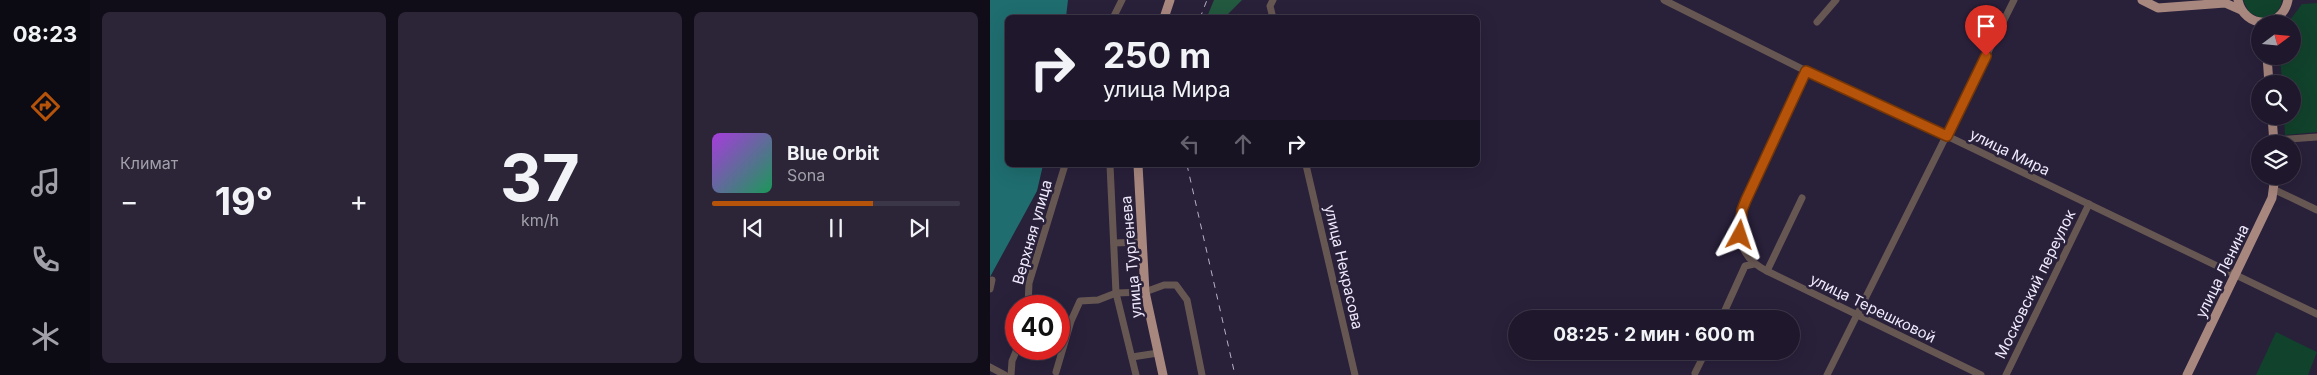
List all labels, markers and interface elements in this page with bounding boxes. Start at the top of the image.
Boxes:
pin [1965,5,2007,56]
icon: arrive [1972,12,2000,40]
north arrow [2251,15,2301,65]
map controls [2251,15,2301,185]
text: 08:23 [13,21,77,47]
text: 250 m [1103,34,1211,76]
icon: right [1020,35,1085,100]
button: search [2251,75,2301,125]
text: улица Мира [1103,76,1231,102]
icon: directions [28,89,63,124]
street label: улица Мира [1967,124,2053,180]
icon: left [1176,130,1204,158]
icon: ahead [1229,130,1257,158]
icon: right [1282,130,1310,158]
button: layers [2251,135,2301,185]
text: 37 [500,138,580,217]
text: Blue Orbit [787,142,879,165]
text: Климат [120,153,178,173]
icon: music [28,165,63,200]
text: Sona [787,165,825,185]
text: 19° [215,178,273,224]
street label: Верхняя улица [1008,178,1056,286]
text: − [120,184,139,218]
text: + [349,184,368,218]
street label: улица Тургенева [1116,195,1146,319]
street label: улица Некрасова [1320,203,1368,331]
street label: Московский переулок [1991,206,2079,362]
position arrow [1713,208,1765,260]
text: km/h [521,210,559,230]
icon: previous [739,214,767,242]
icon: pause [822,214,850,242]
icon: next [905,214,933,242]
street label: улица Ленина [2191,221,2253,321]
icon: phone [28,242,63,277]
street label: улица Терешковой [1807,269,1939,347]
speed limit sign: 40 [1005,295,1070,360]
icon: climate [28,319,63,354]
text: 08:25 · 2 мин · 600 m [1553,323,1755,346]

